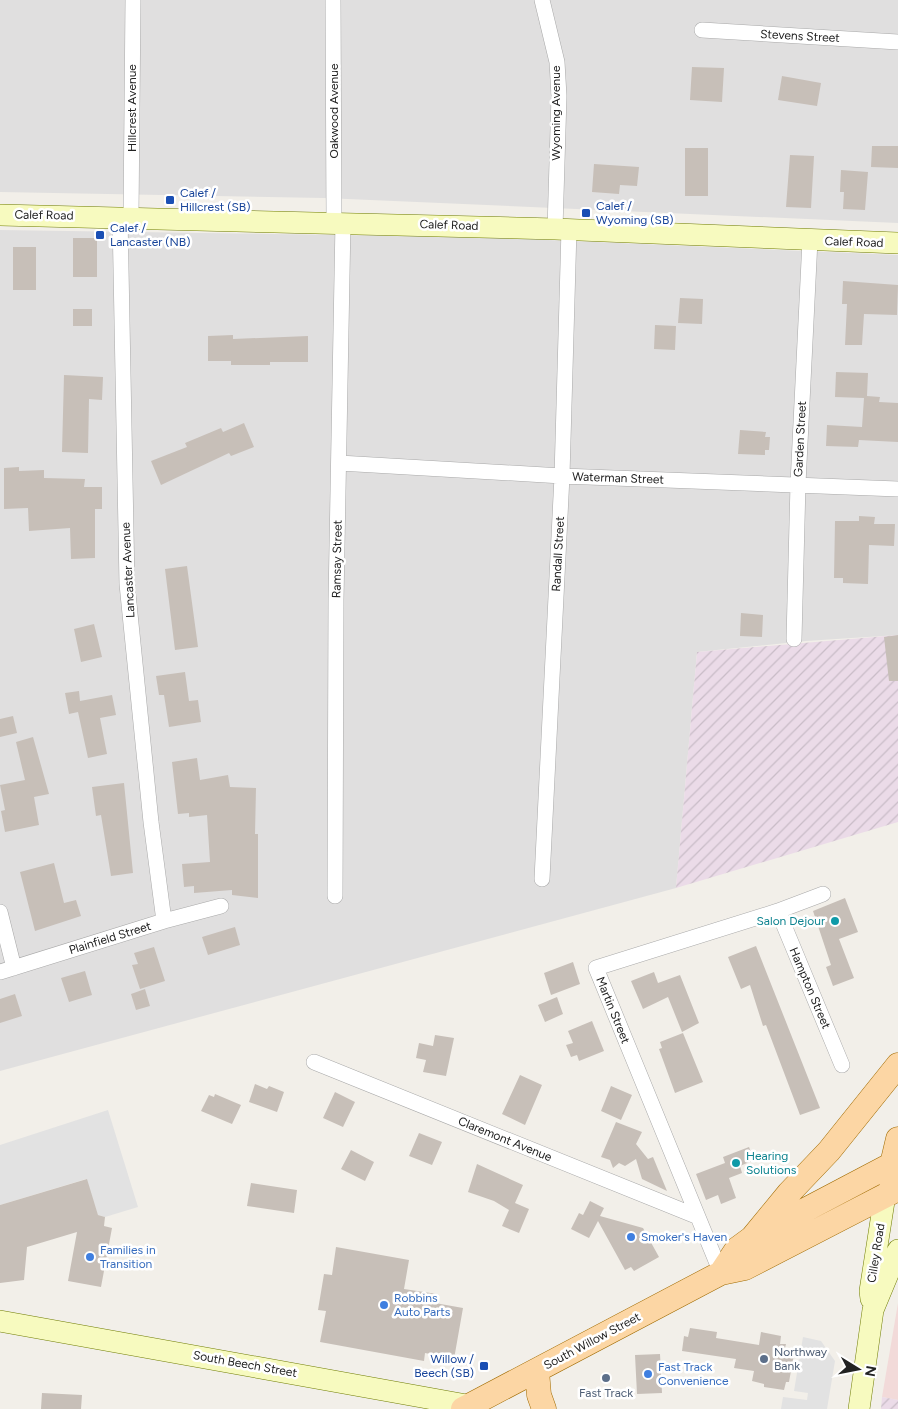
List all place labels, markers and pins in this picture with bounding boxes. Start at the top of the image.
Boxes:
place label: Calef / Hillcrest (SB) [180,186,250,214]
marker: Calef / Hillcrest (SB) [164,194,176,206]
place label: Calef / Wyoming (SB) [596,199,674,227]
marker: Calef / Wyoming (SB) [580,207,592,219]
place label: Calef / Lancaster (NB) [110,221,190,249]
marker: Calef / Lancaster (NB) [94,229,106,241]
place label: Salon Dejour [757,914,825,928]
marker: Salon Dejour [829,915,841,927]
place label: Hearing Solutions [746,1149,797,1177]
marker: Hearing Solutions [730,1157,742,1169]
place label: Smoker's Haven [641,1230,727,1244]
marker: Smoker's Haven [625,1231,637,1243]
place label: Families in Transition [100,1243,156,1271]
marker: Families in Transition [84,1251,96,1263]
place label: Robbins Auto Parts [394,1291,451,1319]
marker: Robbins Auto Parts [378,1299,390,1311]
place label: Northway Bank [774,1345,828,1373]
place label: Willow / Beech (SB) [414,1352,474,1380]
marker: Northway Bank [758,1353,770,1365]
marker: Willow / Beech (SB) [478,1360,490,1372]
place label: Fast Track Convenience [658,1360,729,1388]
marker: Fast Track Convenience [642,1368,654,1380]
marker: Fast Track [600,1372,612,1384]
place label: Fast Track [579,1386,633,1400]

